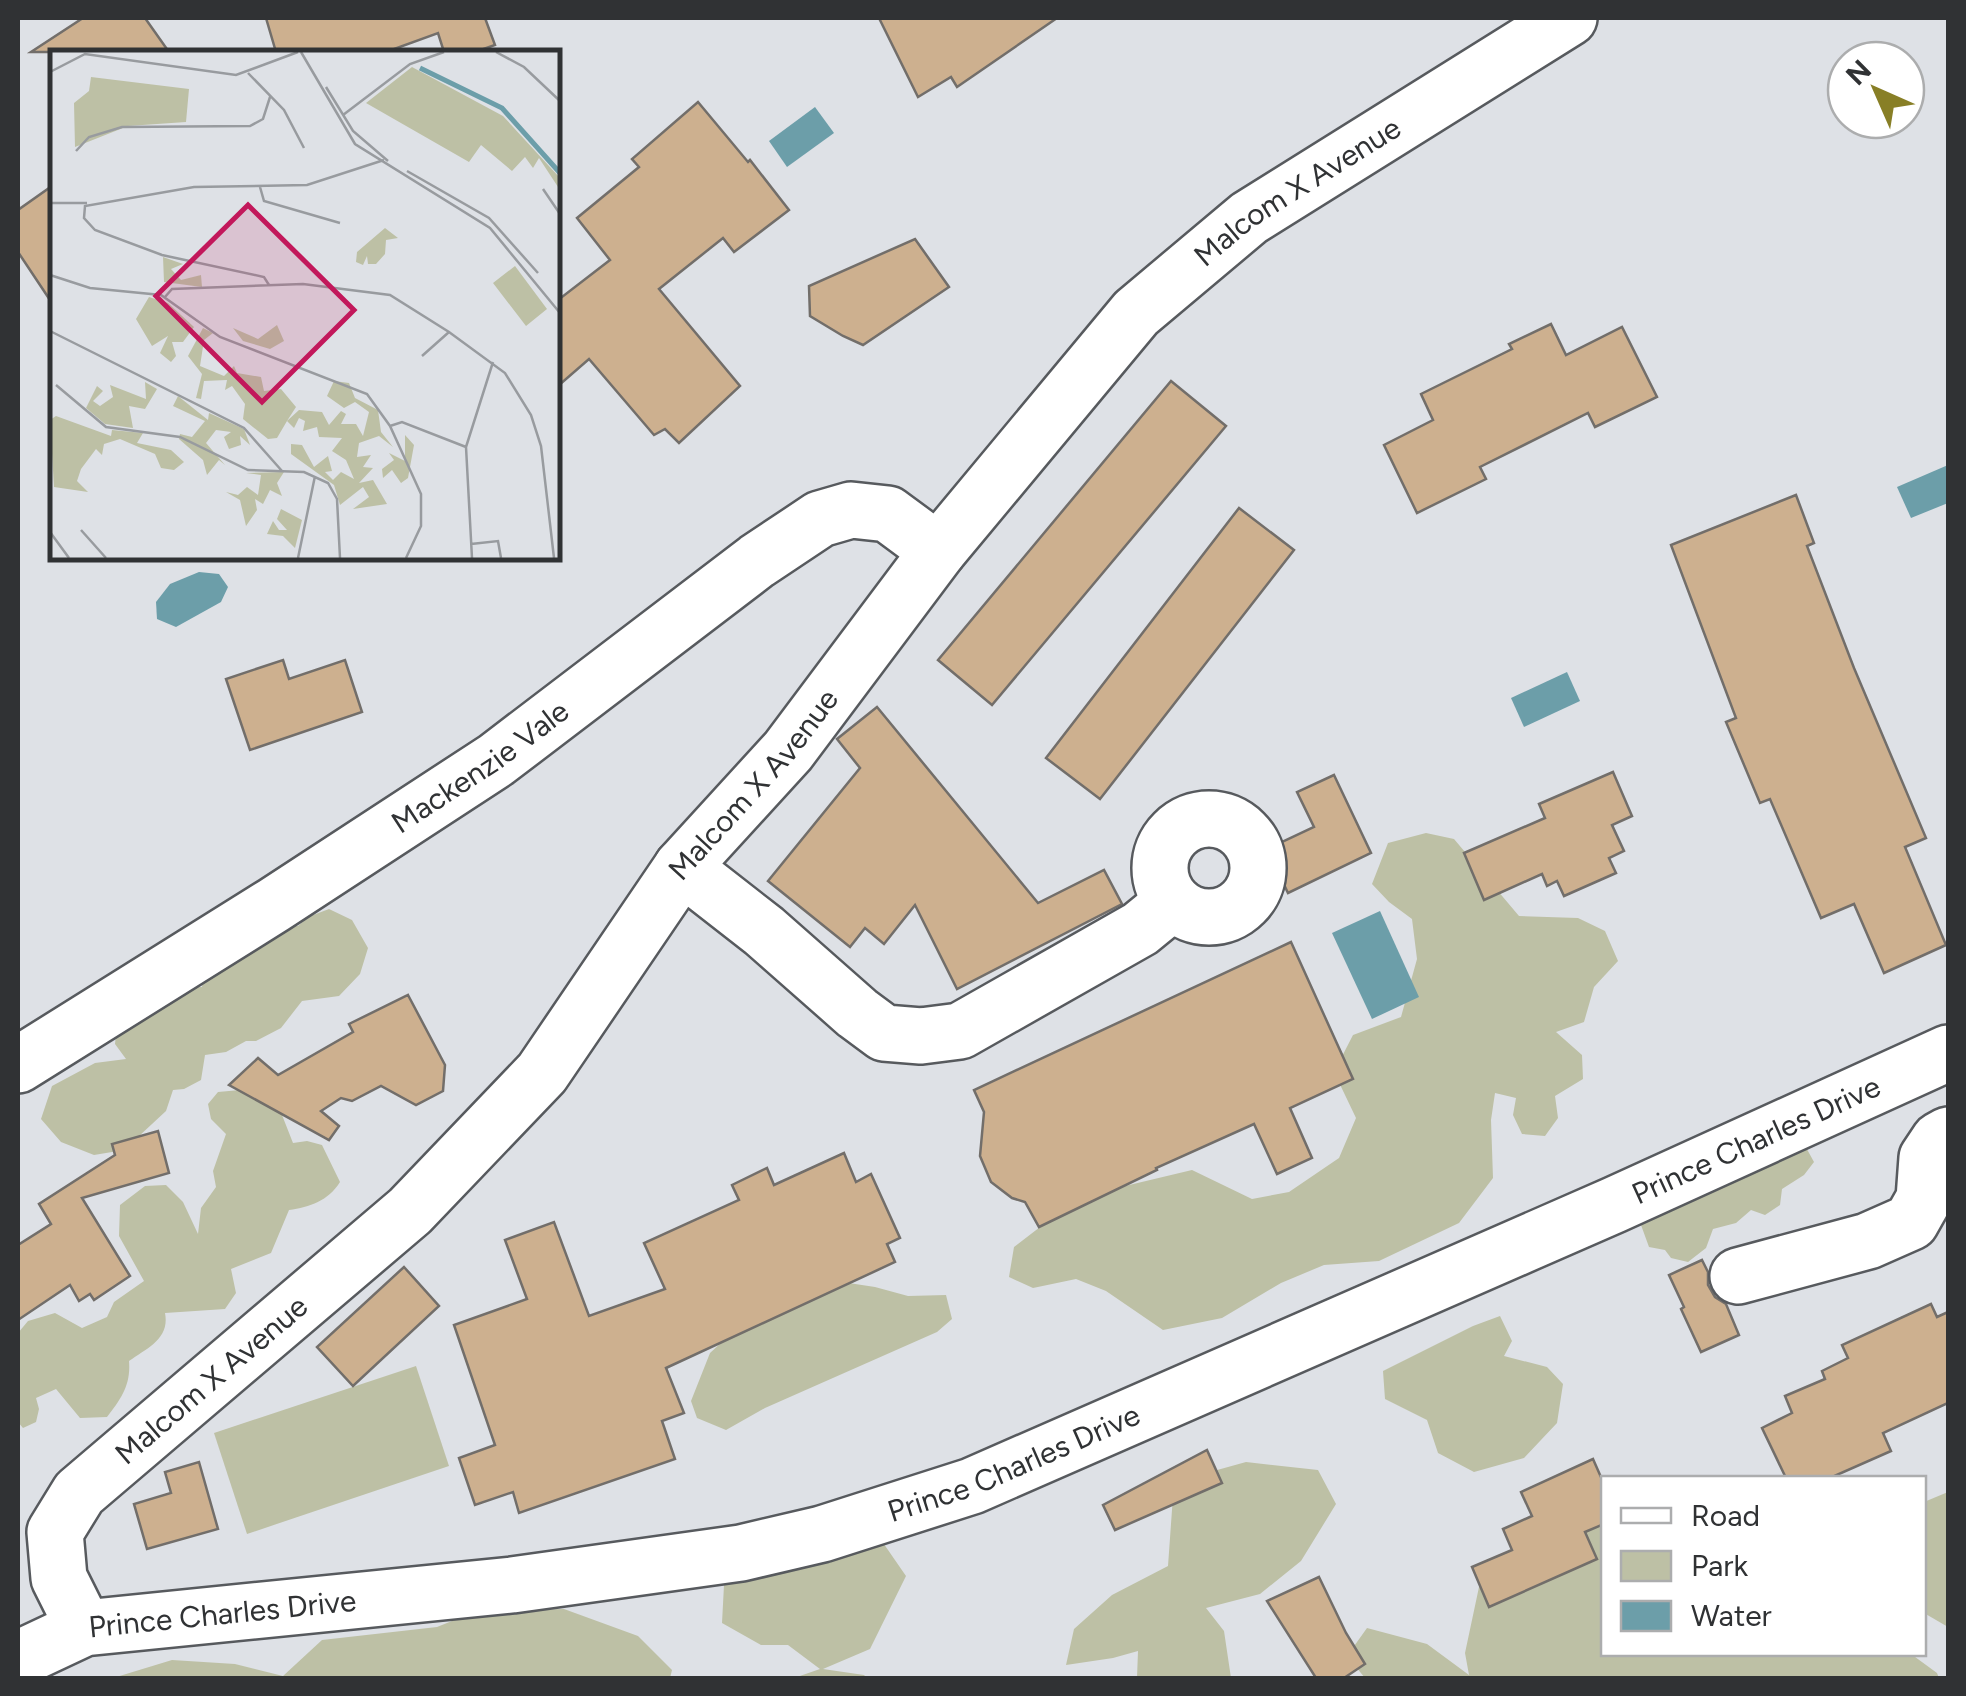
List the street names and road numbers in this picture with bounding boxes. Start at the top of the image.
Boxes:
street label: Malcom X Avenue [1186,109,1407,274]
street label: Malcom X Avenue [660,681,846,888]
street label: Mackenzie Vale [384,692,576,841]
street label: Prince Charles Drive [1626,1067,1886,1212]
street label: Malcom X Avenue [107,1287,315,1472]
street label: Prince Charles Drive [883,1396,1145,1530]
street label: Prince Charles Drive [87,1582,358,1645]

